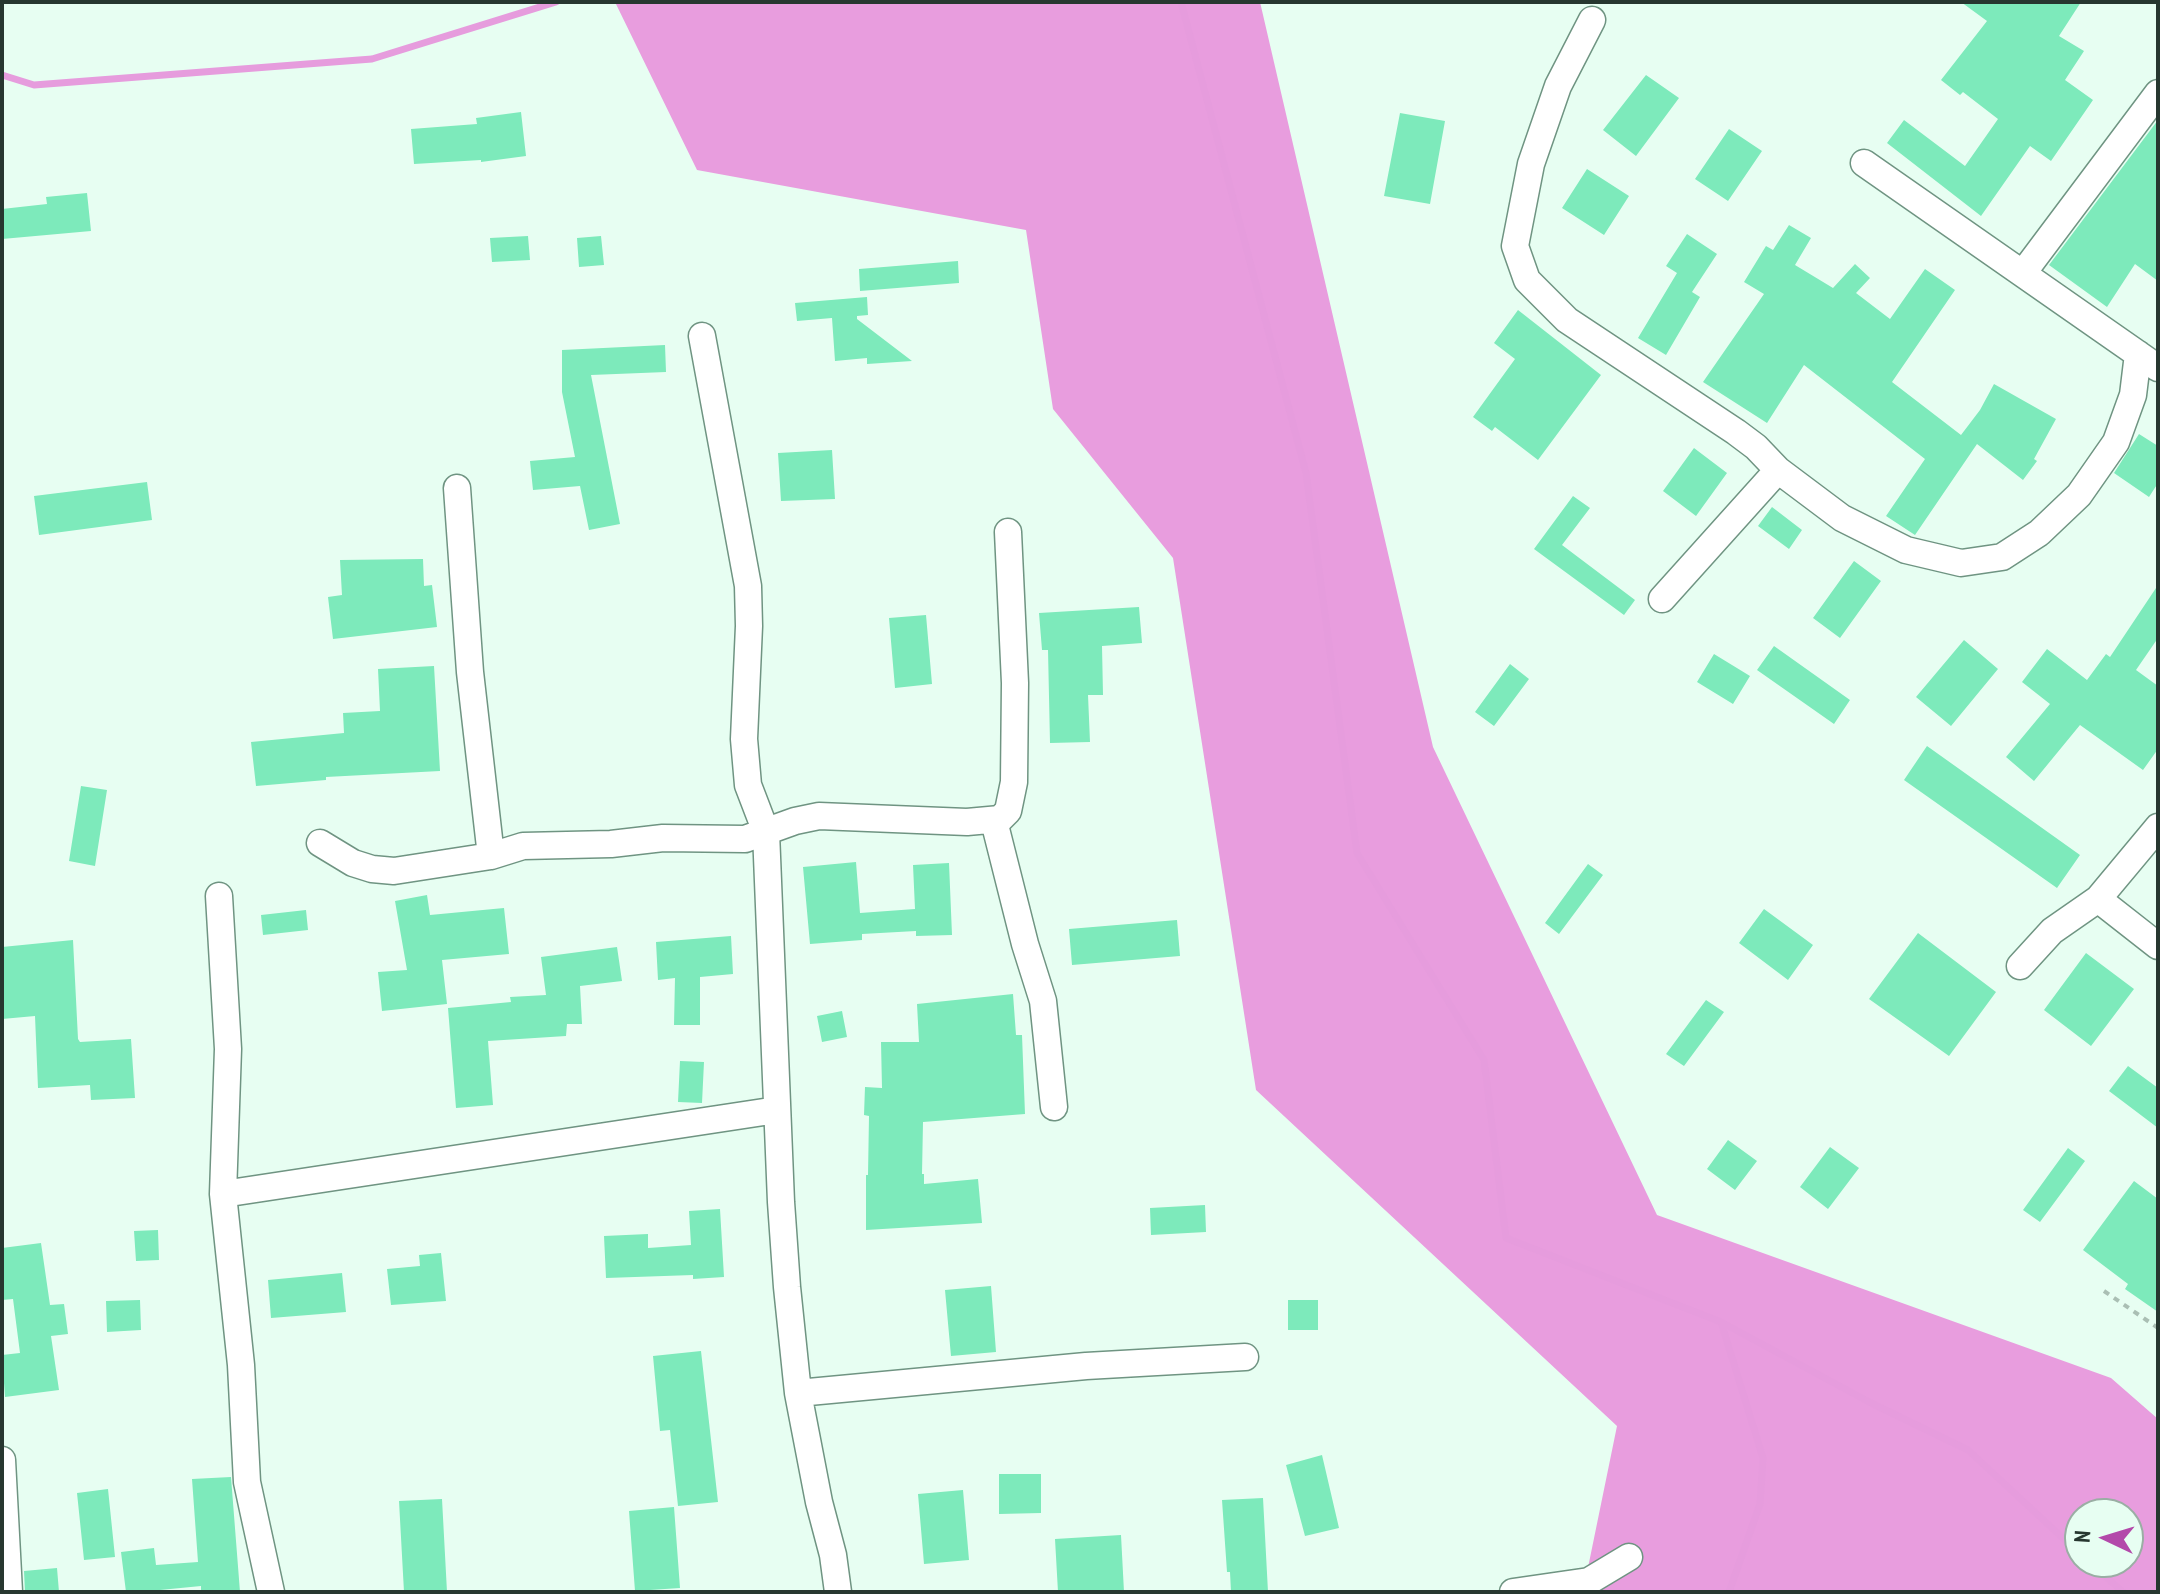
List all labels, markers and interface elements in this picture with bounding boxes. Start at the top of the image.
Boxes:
north arrow [2064,1498,2144,1578]
text: N [2068,1530,2096,1543]

